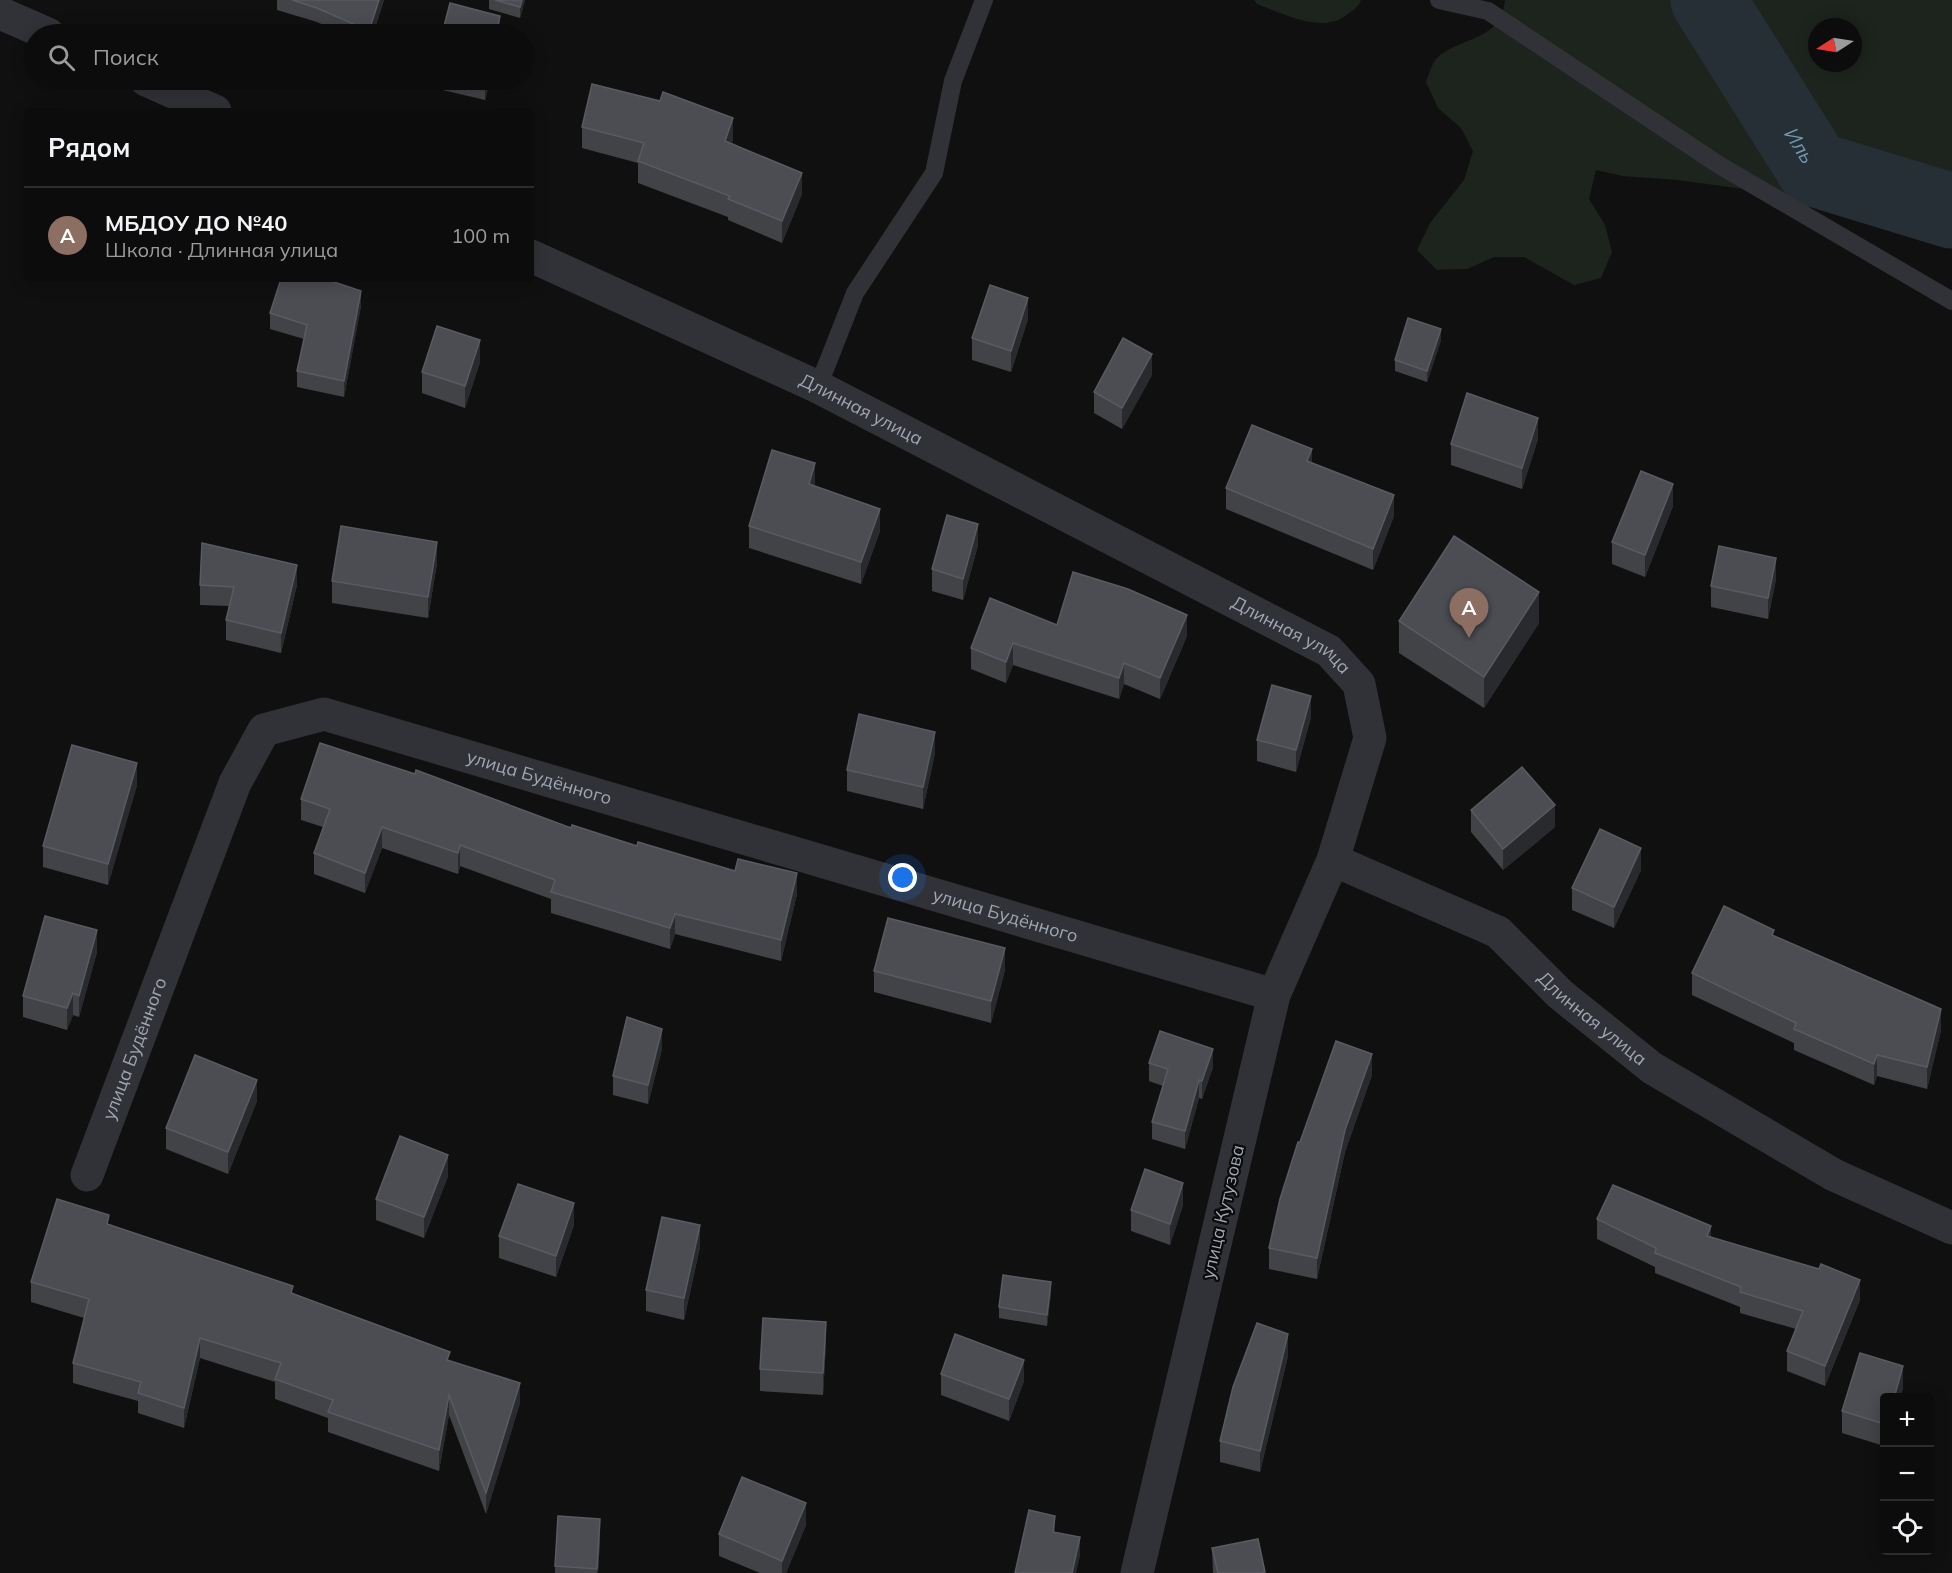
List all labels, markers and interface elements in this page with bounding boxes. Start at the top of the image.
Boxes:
north arrow [1808,18,1862,72]
search box [24,24,534,90]
icon: search [45,41,78,74]
text: Поиск [93,43,159,71]
water label: Иль [1779,123,1820,168]
text: Рядом [48,131,131,164]
text: МБДОУ ДО №40 [105,209,287,237]
text: A [60,223,75,248]
text: 100 m [451,223,510,248]
text: Школа · Длинная улица [105,237,338,262]
street label: Длинная улица [796,368,927,450]
pin: A [1450,588,1488,638]
street label: Длинная улица [1228,591,1356,678]
street label: улица Будённого [464,745,615,810]
your location [888,863,917,892]
street label: улица Будённого [930,883,1081,947]
street label: Длинная улица [1533,966,1652,1070]
street label: улица Будённого [97,974,172,1123]
street label: улица Кутузова [1196,1143,1249,1281]
map controls [1880,1393,1934,1555]
button: + [1880,1393,1934,1447]
button: − [1880,1447,1934,1501]
button: locate [1880,1501,1934,1555]

